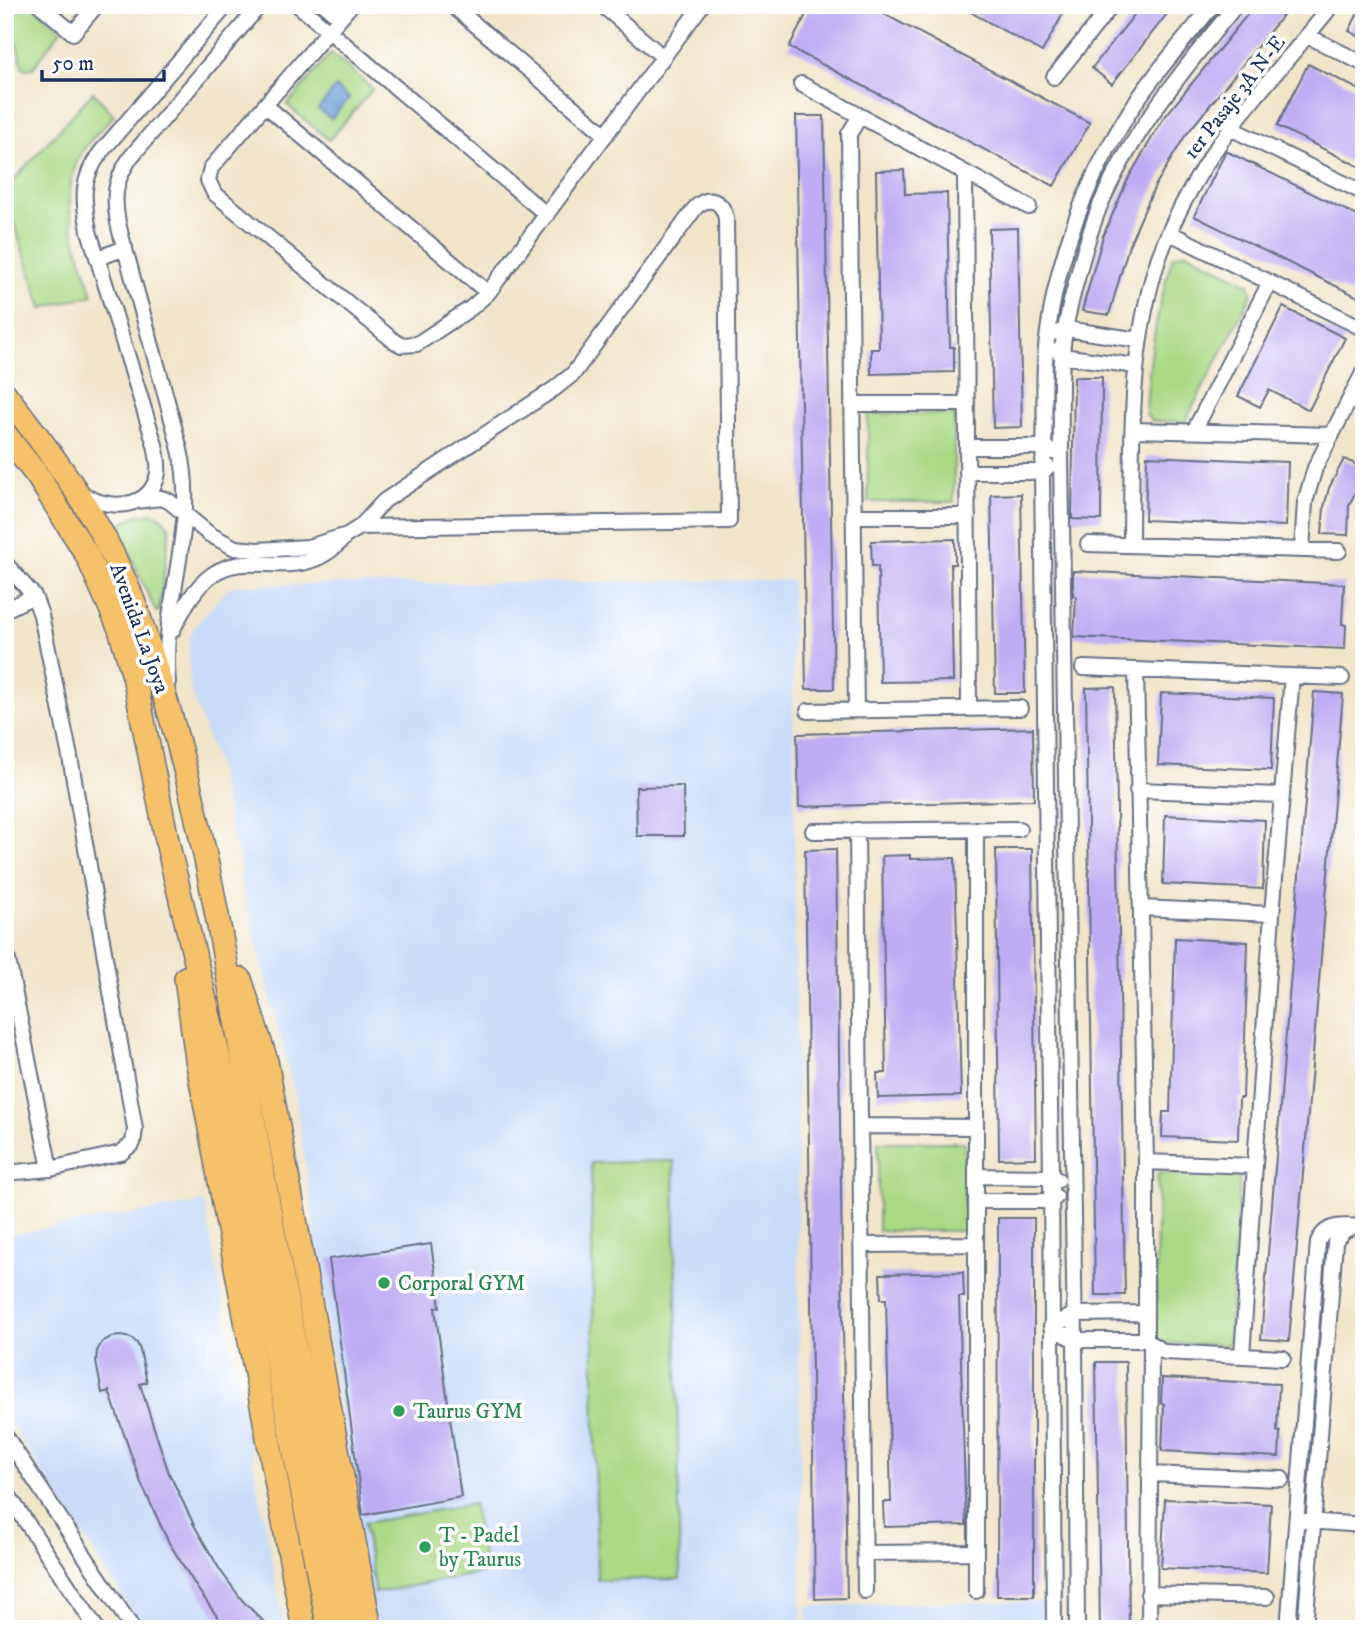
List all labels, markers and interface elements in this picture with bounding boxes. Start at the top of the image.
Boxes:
street label: 1er Pasaje 3A N-E [1178,30,1291,165]
scale bar [42,38,164,82]
text: 50 m [52,51,94,77]
street label: Avenida La Joya [103,560,175,697]
place label: Corporal GYM [398,1271,525,1297]
marker: Corporal GYM [376,1275,392,1291]
place label: Taurus GYM [413,1399,523,1425]
marker: Taurus GYM [391,1403,407,1419]
place label: T - Padel by Taurus [439,1523,521,1573]
marker: T - Padel by Taurus [417,1539,433,1555]

